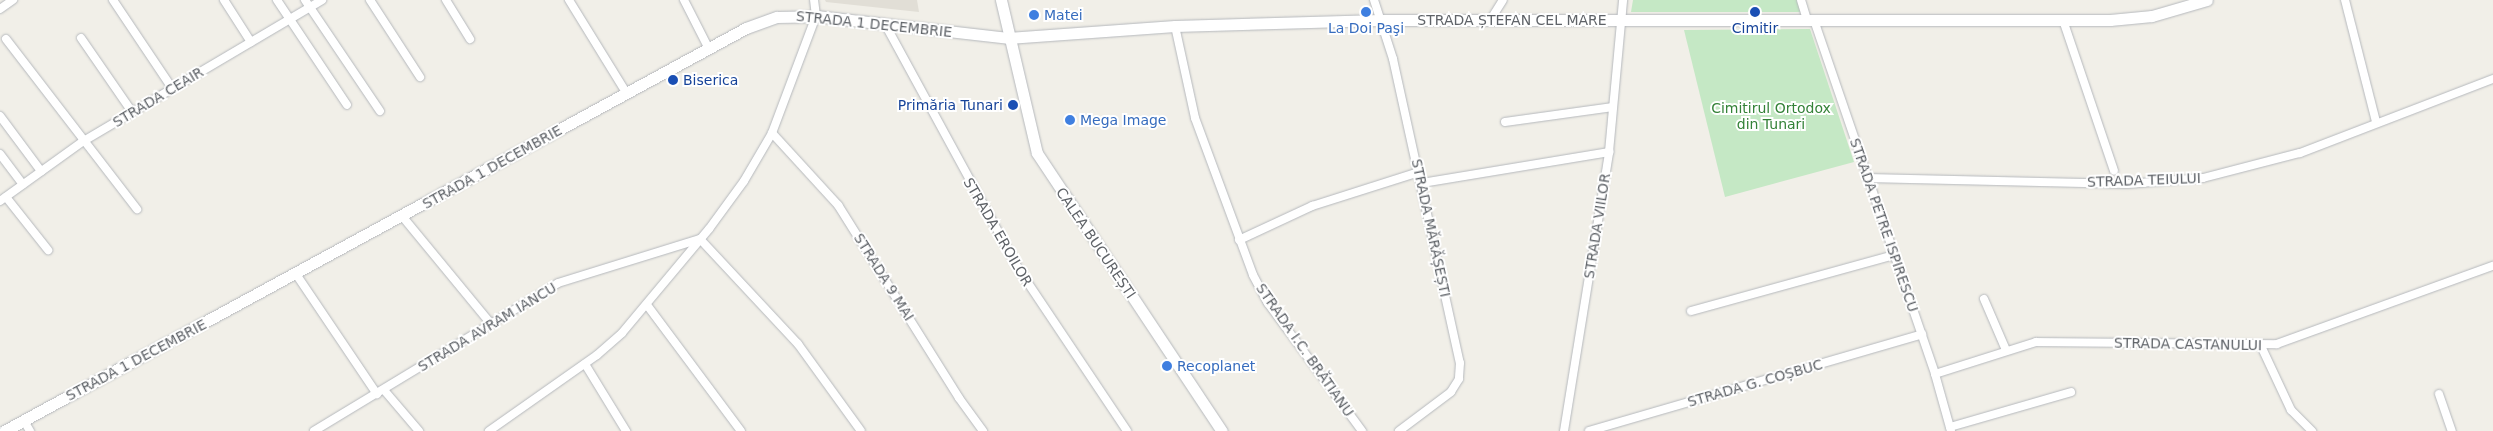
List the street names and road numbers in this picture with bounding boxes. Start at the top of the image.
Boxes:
street label: STRADA 1 DECEMBRIE [795,7,953,41]
street label: STRADA ȘTEFAN CEL MARE [1417,12,1607,28]
street label: STRADA CEAIR [110,63,206,131]
street label: STRADA 1 DECEMBRIE [419,122,565,212]
street label: STRADA PETRE ISPIRESCU [1846,136,1922,314]
street label: STRADA MĂRĂȘEȘTI [1408,157,1454,299]
street label: STRADA TEIULUI [2087,170,2201,190]
street label: STRADA VIILOR [1580,172,1614,280]
street label: STRADA EROILOR [960,175,1036,289]
street label: CALEA BUCUREȘTI [1053,184,1139,302]
street label: STRADA 9 MAI [850,230,918,324]
street label: STRADA AVRAM IANCU [415,279,559,375]
street label: STRADA I.C. BRĂTIANU [1253,280,1357,420]
street label: STRADA 1 DECEMBRIE [63,316,209,404]
street label: STRADA CASTANULUI [2114,334,2262,354]
street label: STRADA G. COȘBUC [1685,356,1825,410]

